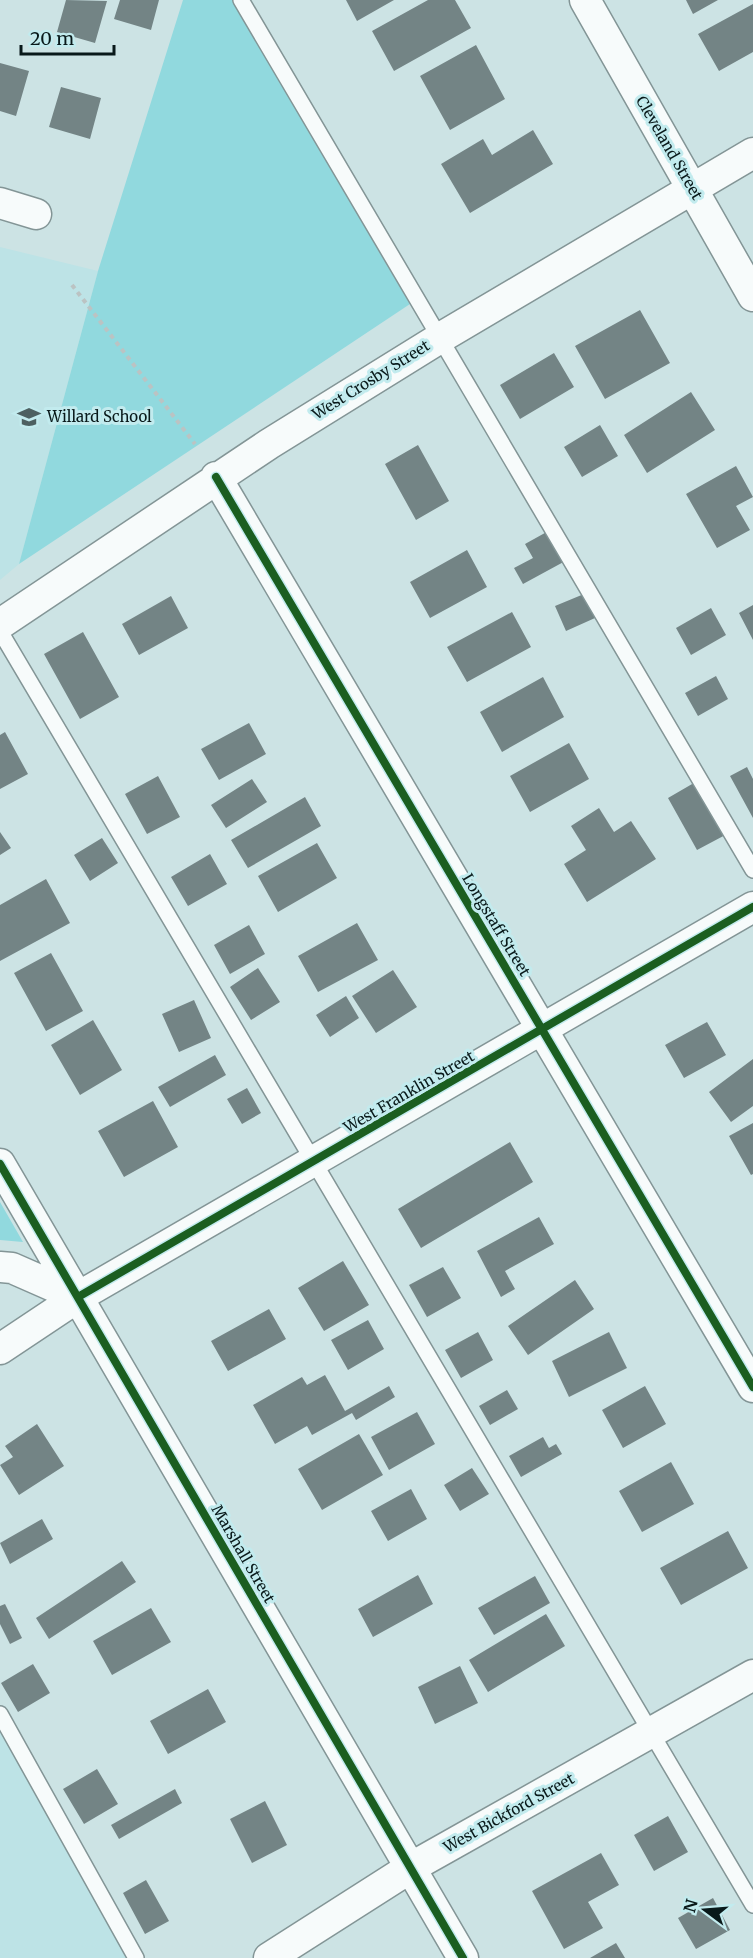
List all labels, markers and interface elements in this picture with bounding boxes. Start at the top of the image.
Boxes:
scale bar [21,18,114,56]
text: 20 m [30,27,74,50]
street label: Cleveland Street [632,92,707,203]
street label: West Crosby Street [308,336,433,424]
school or university icon: Willard School [16,404,42,430]
place label: Willard School [46,407,152,426]
street label: Longstaff Street [458,870,535,980]
street label: West Franklin Street [339,1046,478,1137]
street label: Marshall Street [208,1501,279,1606]
street label: West Bickford Street [439,1769,578,1857]
north arrow [675,1880,735,1940]
text: N [679,1897,702,1915]

